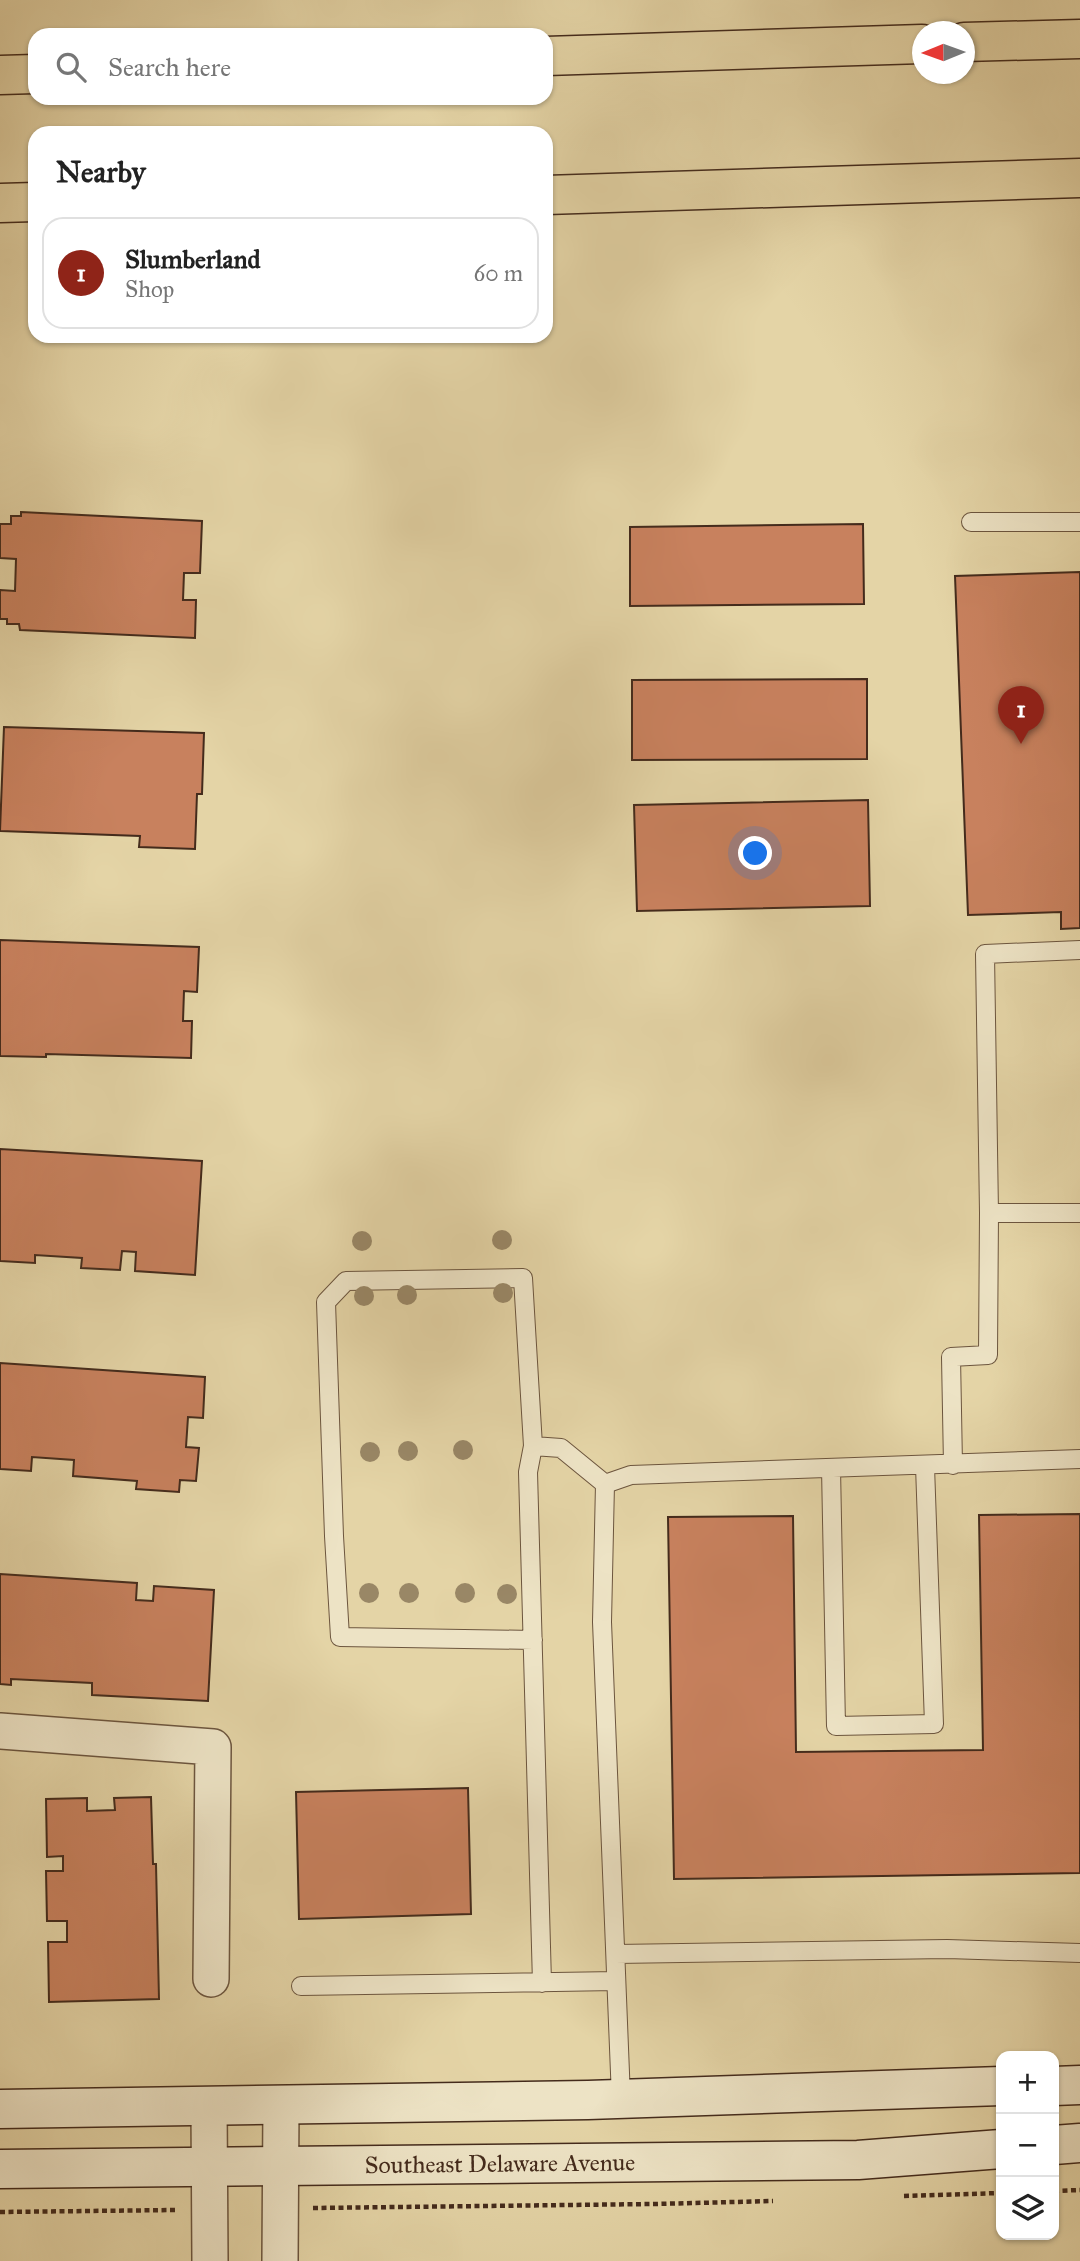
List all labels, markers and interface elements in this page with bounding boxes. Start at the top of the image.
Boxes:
north arrow [912,21,975,84]
search box [28,28,553,105]
icon: search [52,48,90,86]
text: Search here [108,51,231,83]
text: Nearby [56,154,146,190]
text: Slumberland [125,243,261,275]
text: 1 [76,259,86,287]
text: 60 m [474,259,523,287]
text: Shop [125,275,174,303]
pin: 1 [998,686,1044,744]
your location [738,836,772,870]
map controls [996,2051,1059,2240]
button: + [996,2051,1059,2114]
button: − [996,2114,1059,2177]
street label: Southeast Delaware Avenue [365,2147,635,2180]
button: layers [996,2177,1059,2240]

